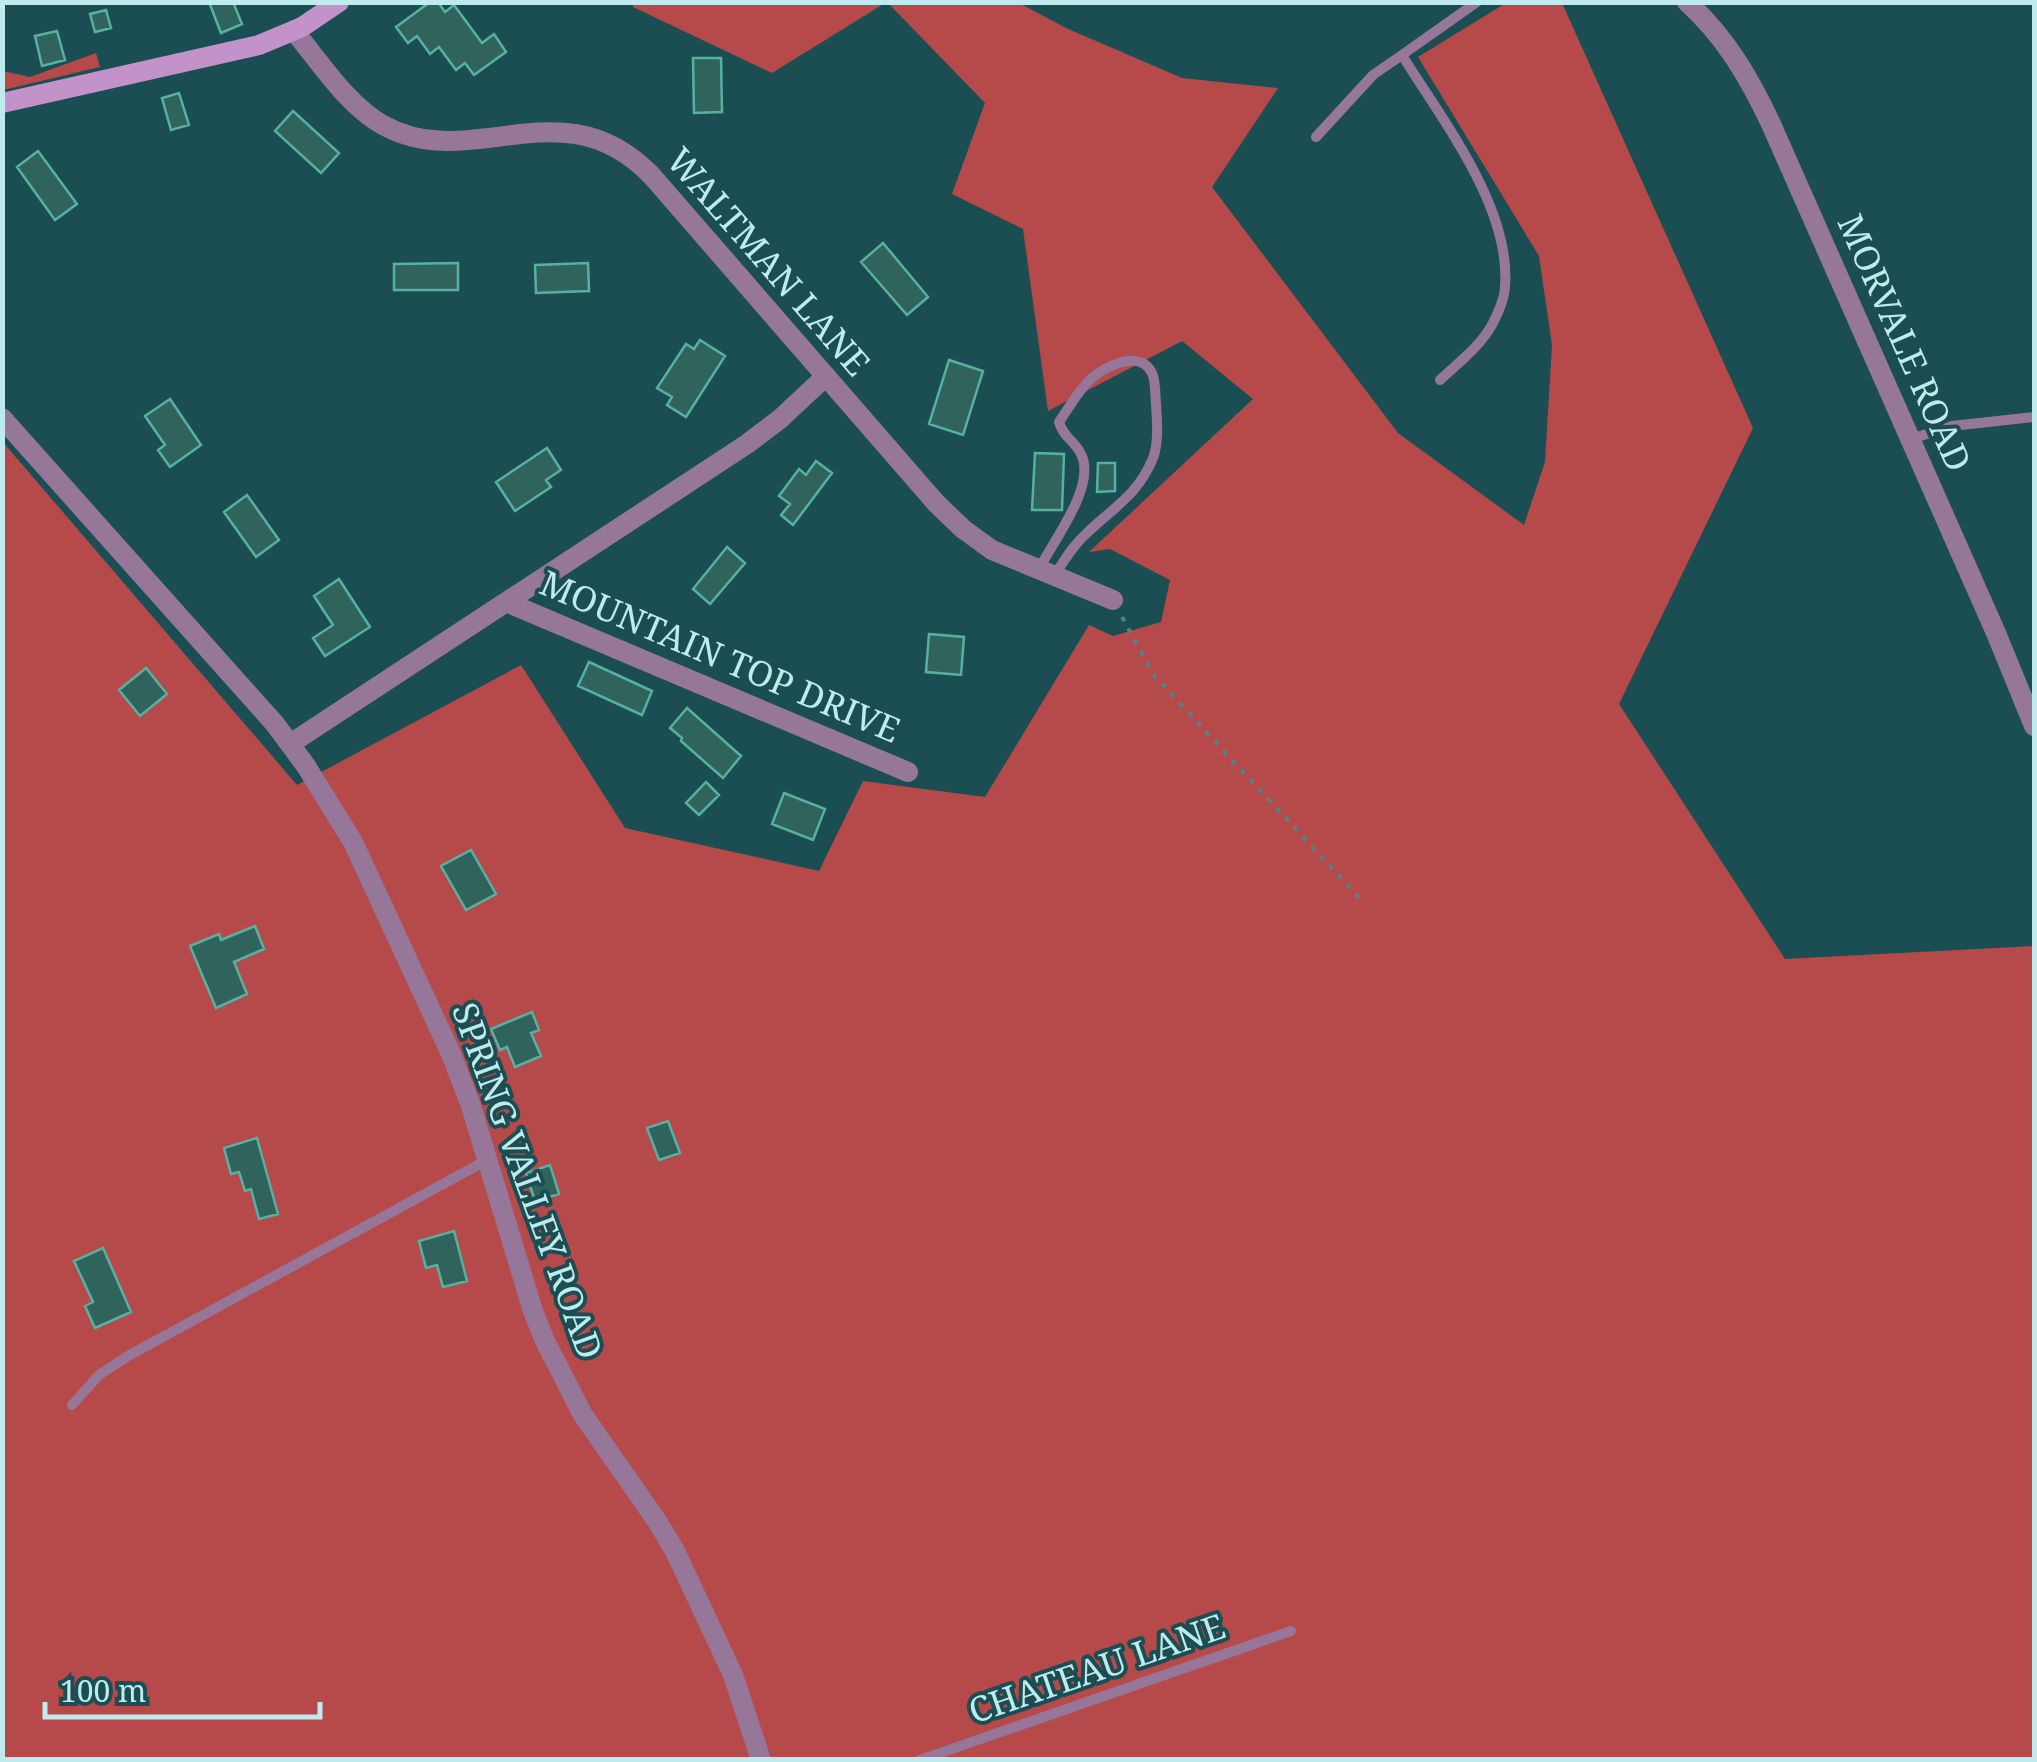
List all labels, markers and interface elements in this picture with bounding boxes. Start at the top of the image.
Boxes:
street label: WALTMAN LANE [657,137,881,385]
street label: MORVALE ROAD [1828,206,1983,478]
street label: MOUNTAIN TOP DRIVE [533,558,908,753]
street label: SPRING VALLEY ROAD [442,996,615,1365]
street label: CHATEAU LANE [962,1602,1231,1733]
scale bar [45,1657,320,1719]
text: 100 m [60,1670,146,1711]

